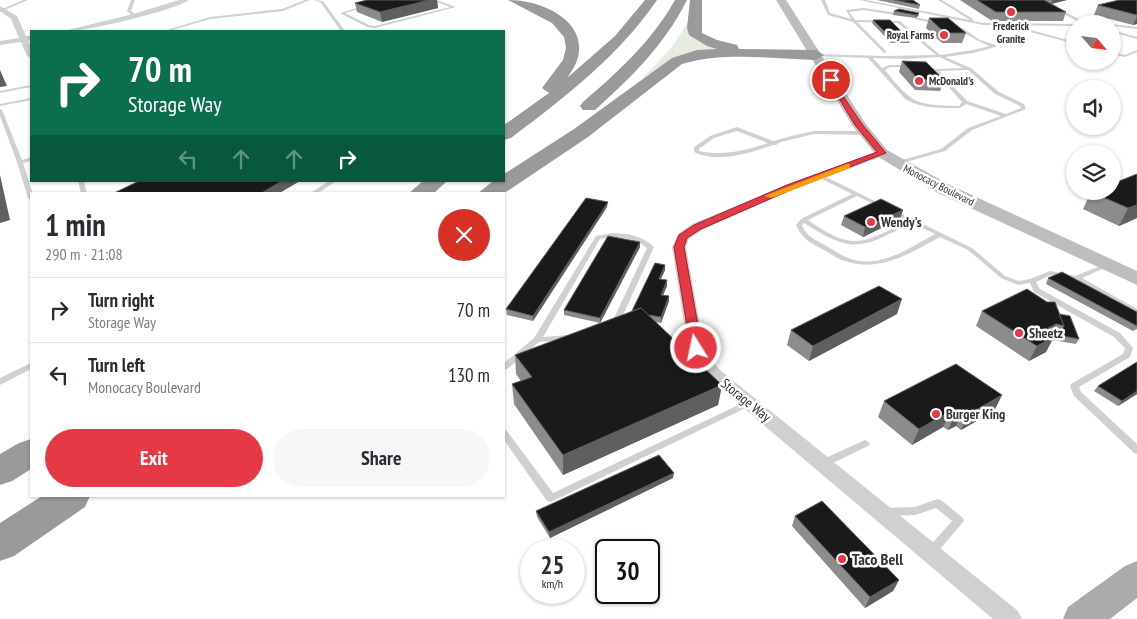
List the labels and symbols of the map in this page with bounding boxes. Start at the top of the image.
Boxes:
marker: Frederick Granite [1005,6,1017,18]
north arrow [1066,15,1121,70]
place label: Frederick Granite [993,19,1030,46]
place label: Royal Farms [887,28,934,42]
marker: Royal Farms [938,29,950,41]
pin [810,59,852,101]
place label: McDonald's [929,74,974,88]
marker: McDonald's [913,75,925,87]
street label: Monocacy Boulevard [901,161,977,209]
place label: Wendy's [880,213,922,231]
marker: Wendy's [865,216,877,228]
position arrow [669,321,721,373]
place label: Sheetz [1029,324,1063,342]
marker: Sheetz [1013,327,1025,339]
street label: Storage Way [717,374,775,426]
place label: Burger King [946,405,1005,423]
marker: Burger King [930,408,942,420]
speed limit sign: 30 [595,539,660,604]
place label: Taco Bell [852,549,903,569]
marker: Taco Bell [836,553,848,565]

